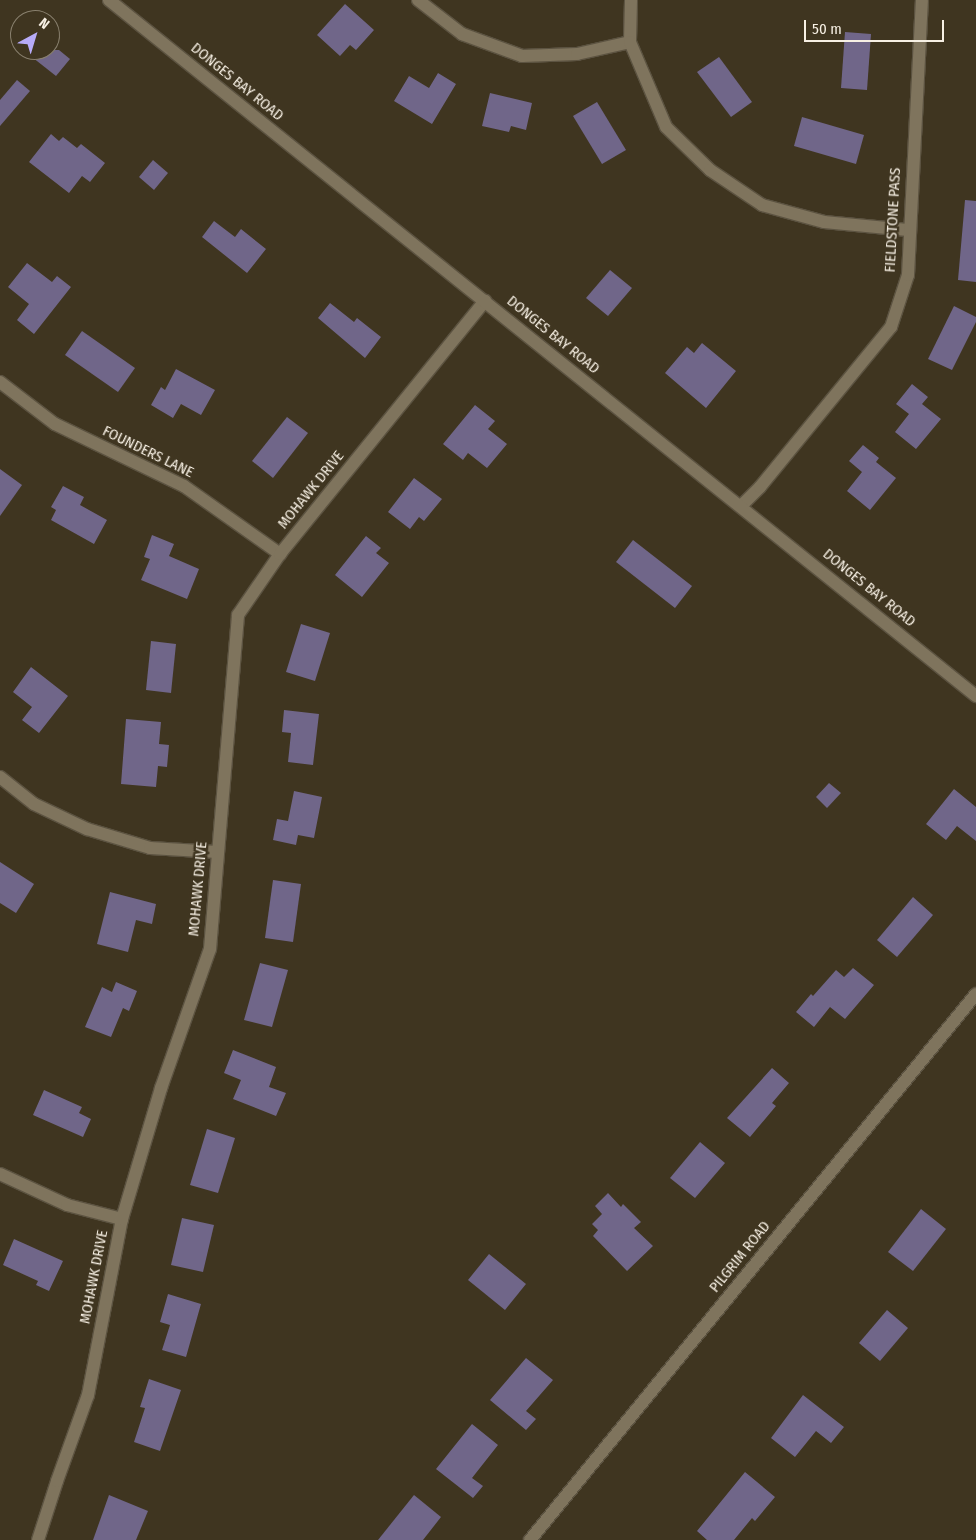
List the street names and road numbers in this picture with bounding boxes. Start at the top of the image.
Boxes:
street label: DONGES BAY ROAD [187,39,287,125]
street label: FIELDSTONE PASS [881,167,905,273]
street label: DONGES BAY ROAD [503,292,603,378]
street label: FOUNDERS LANE [100,422,196,482]
street label: MOHAWK DRIVE [274,447,348,533]
street label: DONGES BAY ROAD [819,545,919,631]
street label: MOHAWK DRIVE [185,841,211,937]
street label: PILGRIM ROAD [706,1218,774,1296]
street label: MOHAWK DRIVE [76,1229,112,1325]

